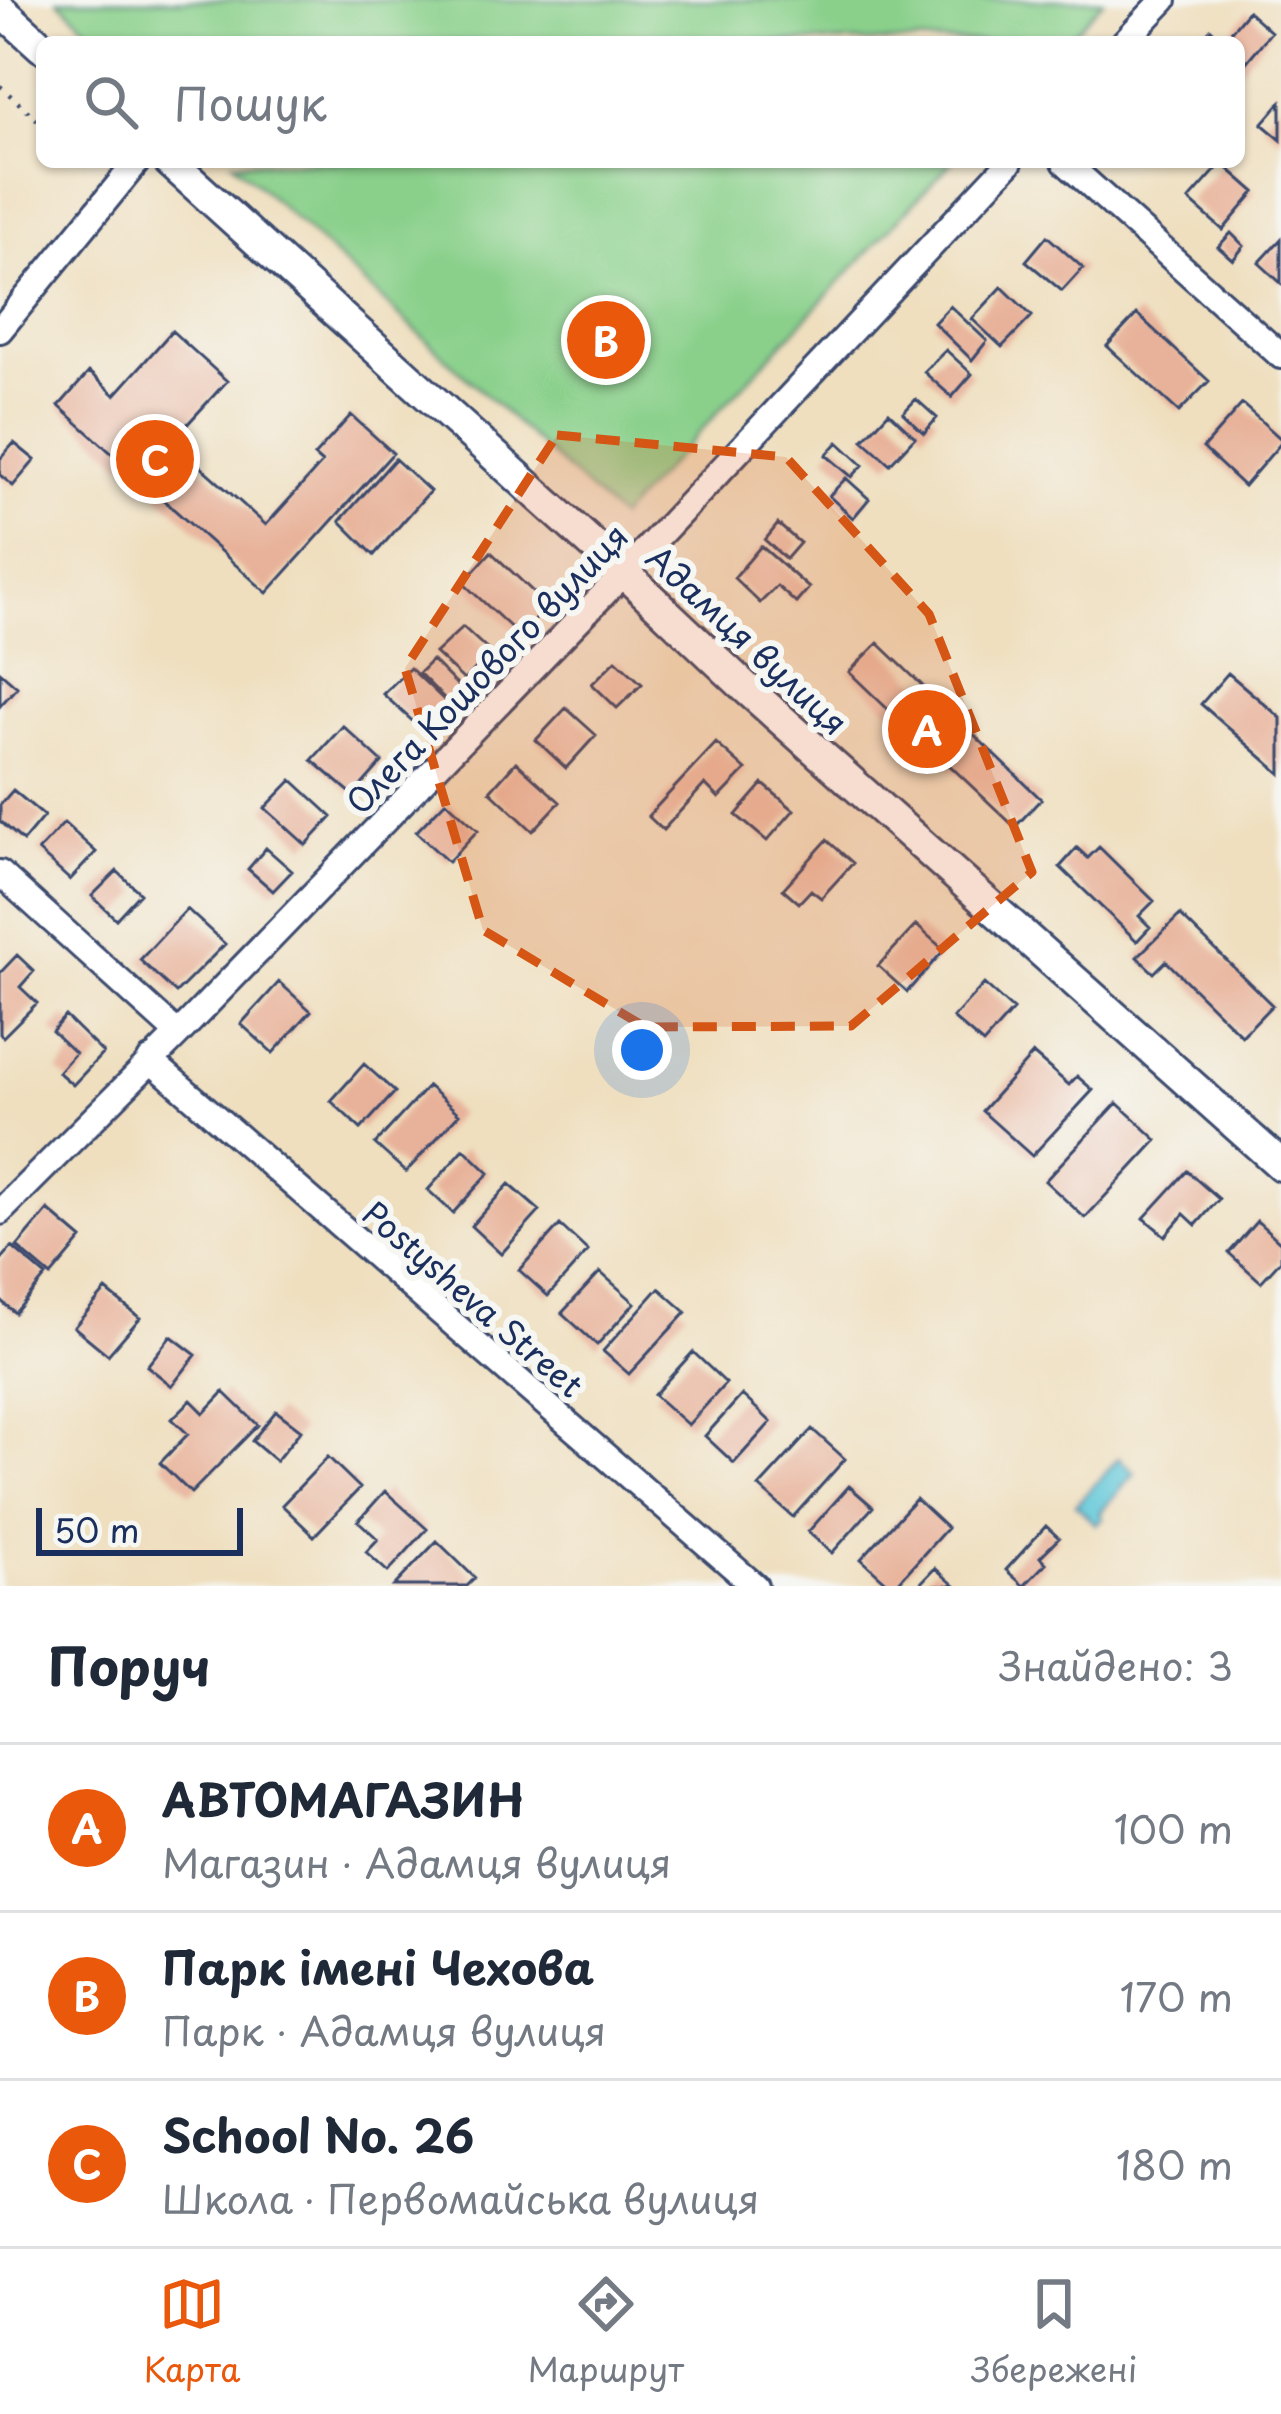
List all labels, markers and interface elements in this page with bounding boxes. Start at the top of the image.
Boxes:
search box [36,36,1245,168]
text: Пошук [174,68,327,136]
icon: search [78,69,144,135]
pin: B [567,295,645,385]
pin: C [116,414,194,504]
street label: Олега Кошового вулиця [333,511,639,825]
street label: Адамця вулиця [636,532,860,746]
pin: A [888,684,966,774]
your location [612,1020,672,1080]
street label: Postysheva Street [353,1188,595,1408]
scale bar [36,1502,243,1555]
text: 50 m [54,1504,140,1554]
text: Поруч [48,1626,210,1703]
text: Знайдено: 3 [999,1635,1233,1694]
text: АВТОМАГАЗИН [162,1764,524,1832]
text: A [72,1798,102,1857]
text: 100 m [1114,1798,1233,1857]
text: Магазин · Адамця вулиця [162,1832,671,1891]
text: Парк імені Чехова [162,1932,594,2000]
text: B [74,1966,100,2025]
text: 170 m [1120,1966,1233,2025]
text: Парк · Адамця вулиця [162,2000,606,2059]
text: School No. 26 [162,2100,474,2168]
text: C [72,2134,102,2193]
text: 180 m [1116,2134,1233,2193]
text: Школа · Первомайська вулиця [162,2168,759,2227]
tab: Карта [144,2271,241,2393]
tab: Маршрут [528,2271,684,2393]
tab: Збережені [971,2271,1137,2393]

